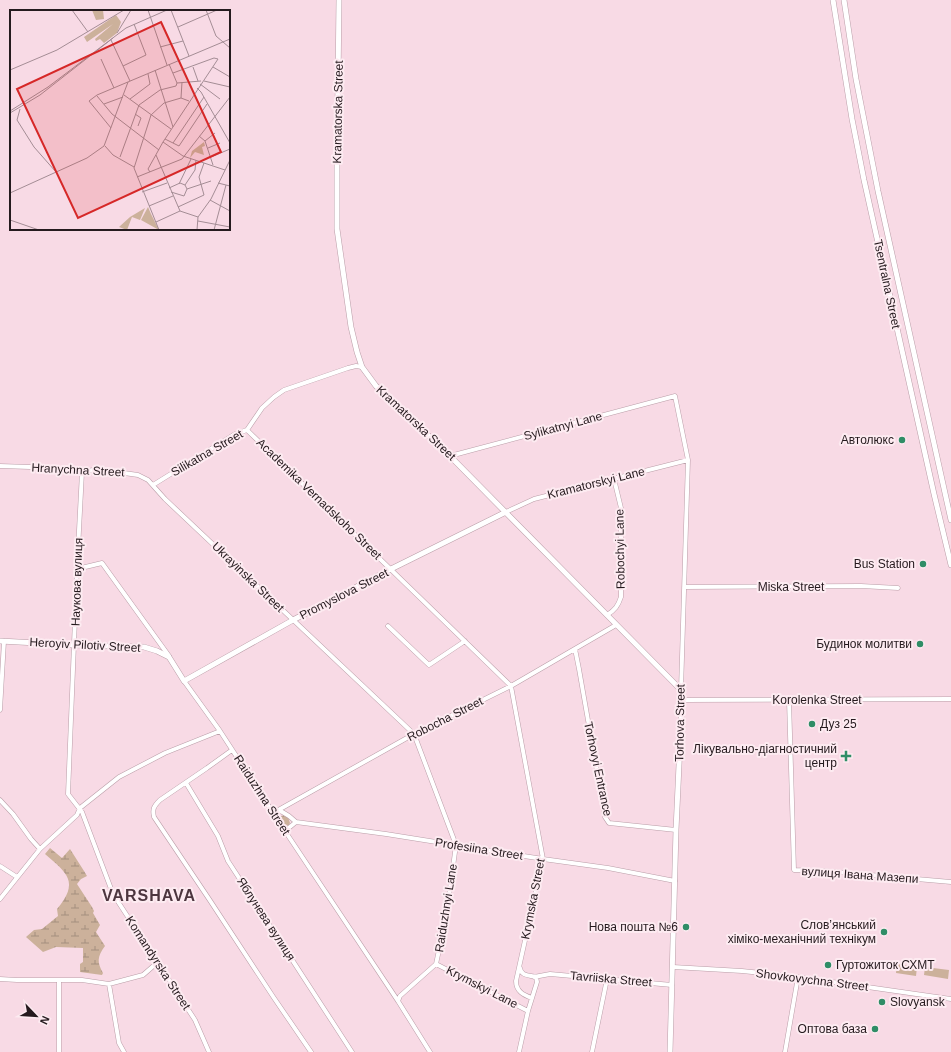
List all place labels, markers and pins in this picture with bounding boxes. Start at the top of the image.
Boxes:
place label: Автолюкс [841,433,894,447]
marker: Автолюкс [897,435,907,445]
place label: Bus Station [854,557,915,571]
marker: Bus Station [918,559,928,569]
place label: Будинок молитви [816,637,912,651]
marker: Будинок молитви [915,639,925,649]
place label: Дуз 25 [820,717,857,731]
marker: Дуз 25 [807,719,817,729]
place label: Лікувально-діагностичний центр [693,742,837,770]
marker: Лікувально-діагностичний центр [840,750,852,762]
place label: Слов’янський хіміко-механічний технікум [728,918,876,946]
place label: Нова пошта №6 [589,920,678,934]
marker: Нова пошта №6 [681,922,691,932]
marker: Слов’янський хіміко-механічний технікум [879,927,889,937]
place label: Гуртожиток СХМТ [836,958,935,972]
marker: Гуртожиток СХМТ [823,960,833,970]
place label: Slovyansk [890,995,946,1009]
marker: Slovyansk [877,997,887,1007]
place label: Оптова база [798,1022,867,1036]
marker: Оптова база [870,1024,880,1034]

